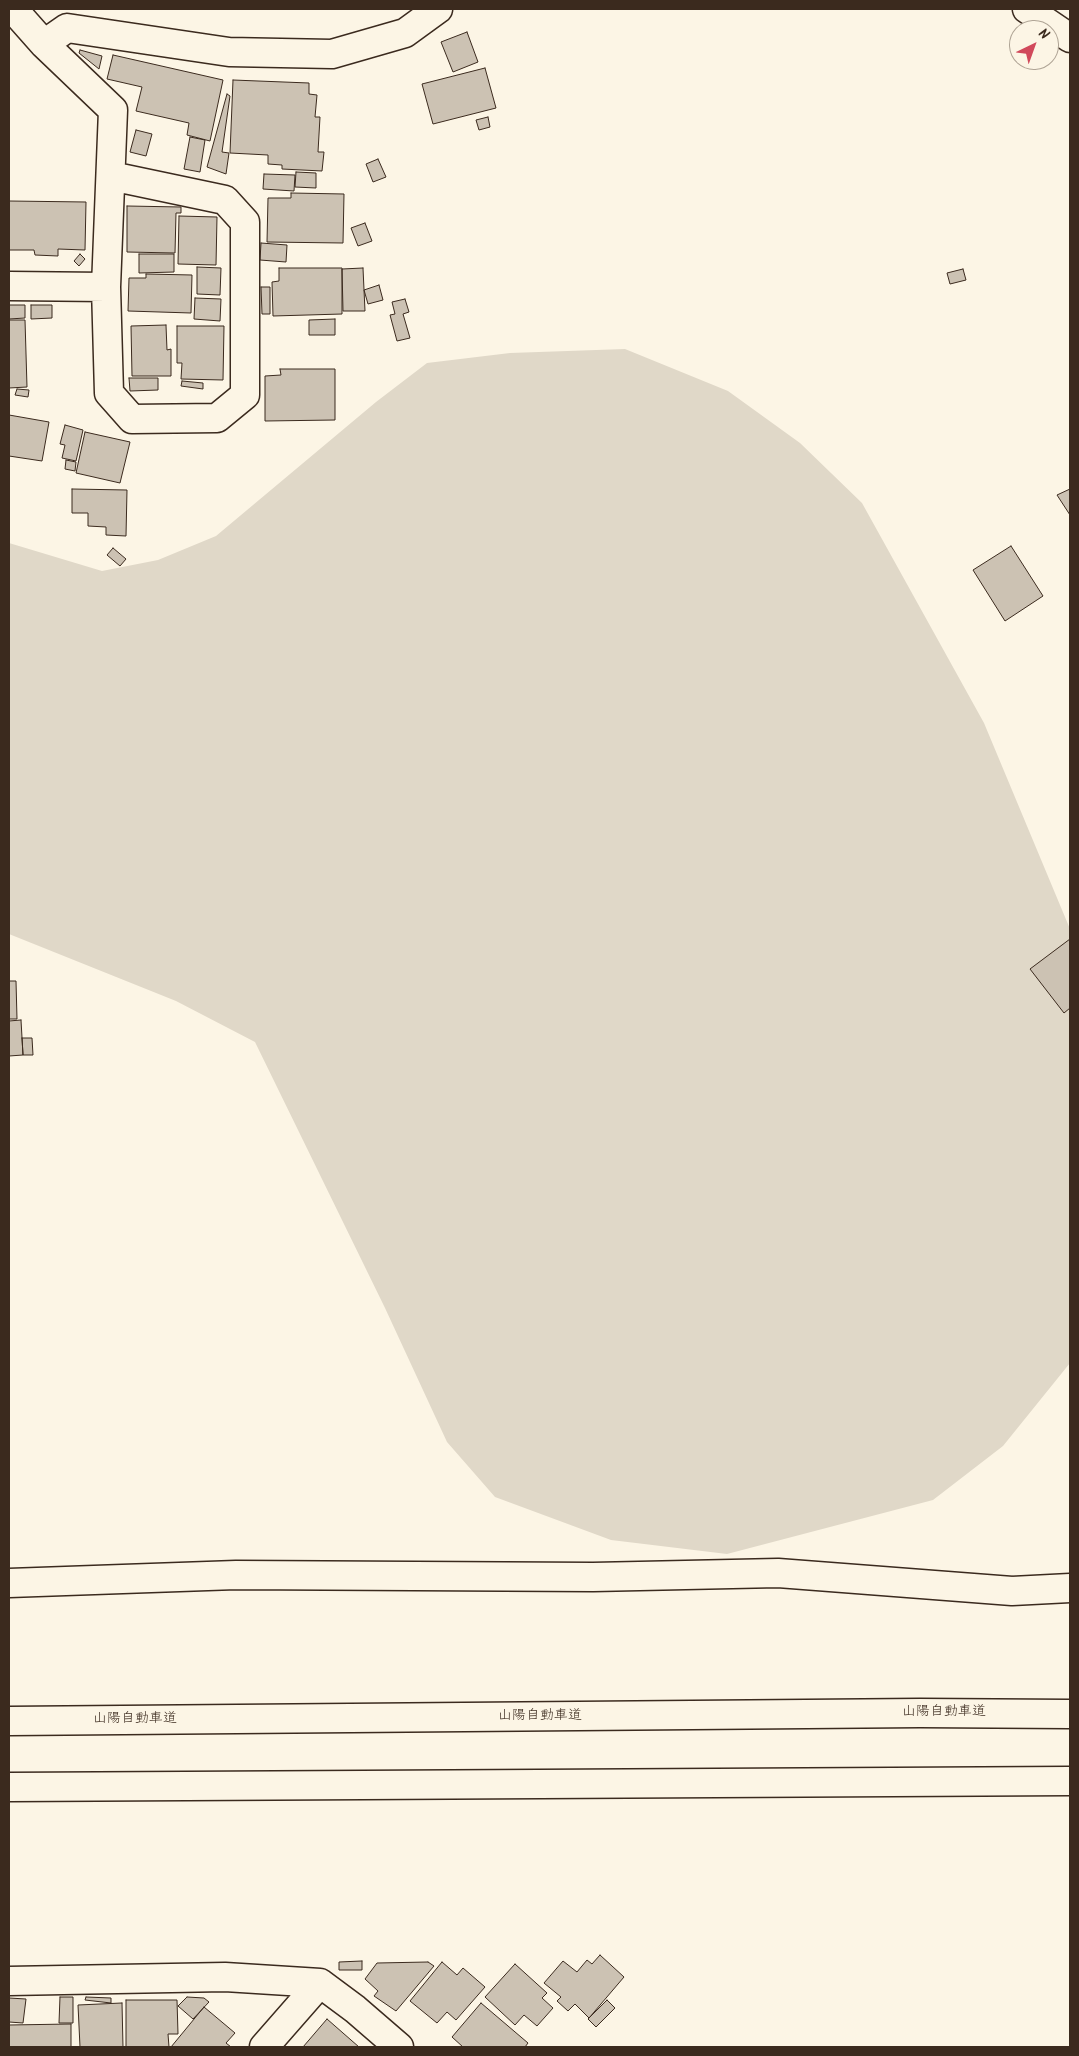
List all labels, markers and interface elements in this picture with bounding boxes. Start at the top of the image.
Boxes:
north arrow [1009,20,1059,70]
text: N [1033,23,1054,46]
street label: 山陽自動車道 [902,1705,986,1721]
street label: 山陽自動車道 [498,1709,582,1725]
street label: 山陽自動車道 [93,1712,177,1728]

